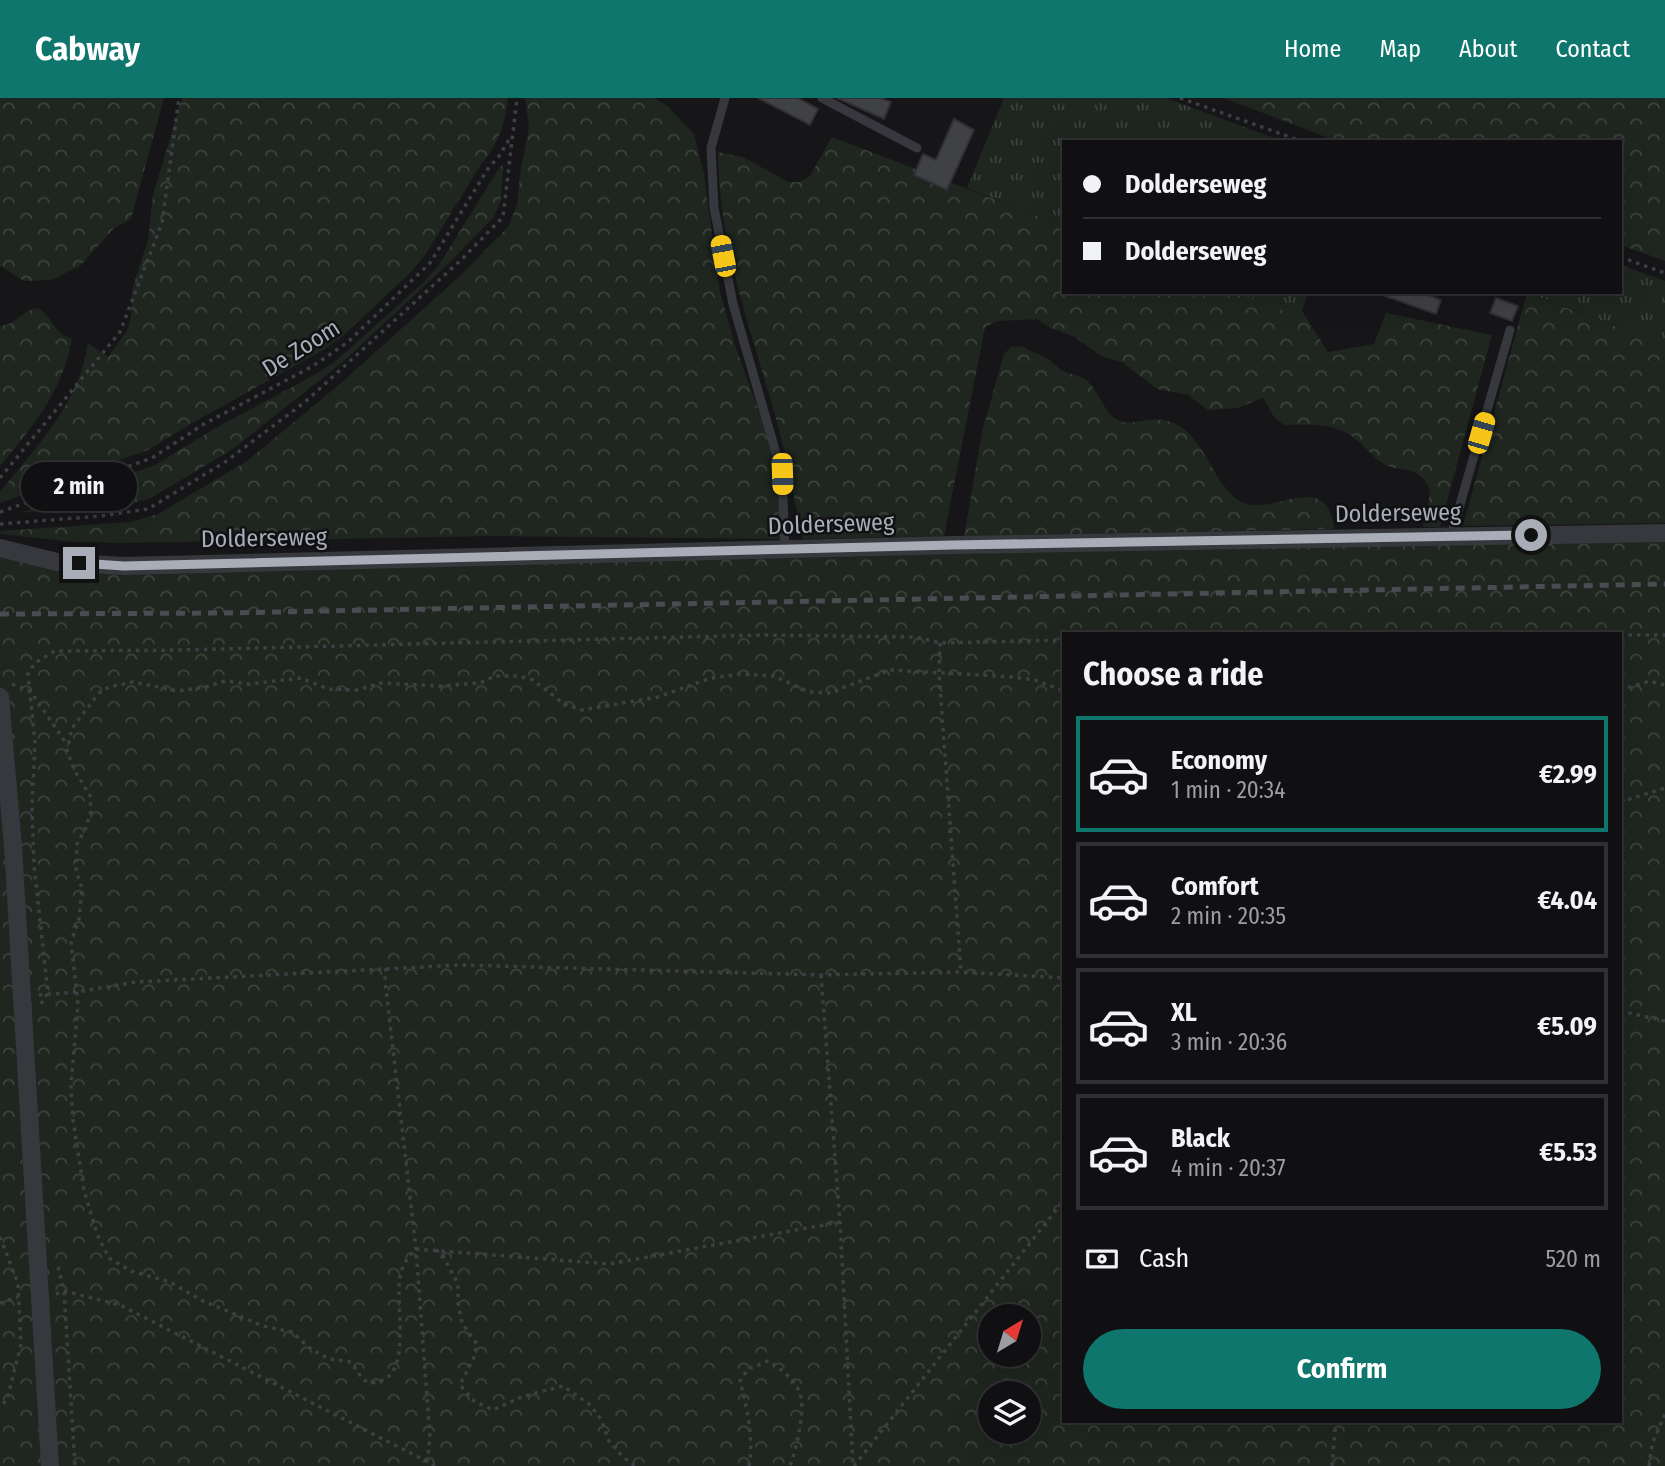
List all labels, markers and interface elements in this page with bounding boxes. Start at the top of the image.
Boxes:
text: Cabway [35,29,140,69]
text: Home [1284,35,1341,63]
text: Map [1379,35,1421,63]
text: About [1459,35,1517,63]
text: Contact [1555,35,1630,63]
text: Dolderseweg [1125,169,1266,200]
car [709,233,738,279]
text: Dolderseweg [1125,236,1266,267]
street label: De Zoom [257,313,345,383]
car [1466,410,1497,456]
car [771,453,794,495]
callout: 2 min [21,462,137,510]
text: 2 min [54,472,105,500]
street label: Dolderseweg [1335,498,1462,528]
street label: Dolderseweg [767,508,895,540]
route start [1515,519,1547,551]
street label: Dolderseweg [201,523,328,553]
route end [63,547,95,579]
text: Choose a ride [1083,655,1264,693]
icon: car [1087,743,1150,806]
text: Economy [1171,745,1267,776]
text: €2.99 [1539,759,1597,790]
text: 1 min · 20:34 [1171,776,1285,804]
icon: car [1087,869,1150,932]
text: Comfort [1171,871,1259,902]
text: €4.04 [1537,885,1597,916]
text: 2 min · 20:35 [1171,902,1286,930]
icon: car [1087,995,1150,1058]
text: XL [1171,997,1197,1028]
text: €5.09 [1537,1011,1597,1042]
text: 3 min · 20:36 [1171,1028,1287,1056]
icon: car [1087,1121,1150,1184]
text: Black [1171,1123,1230,1154]
text: €5.53 [1539,1137,1597,1168]
text: 4 min · 20:37 [1171,1154,1286,1182]
icon: cash [1083,1240,1121,1278]
text: Cash [1139,1243,1189,1274]
text: 520 m [1545,1245,1601,1273]
north arrow [978,1304,1041,1367]
map controls [978,1304,1041,1444]
button: Confirm [1083,1329,1601,1409]
button: layers [978,1381,1041,1444]

